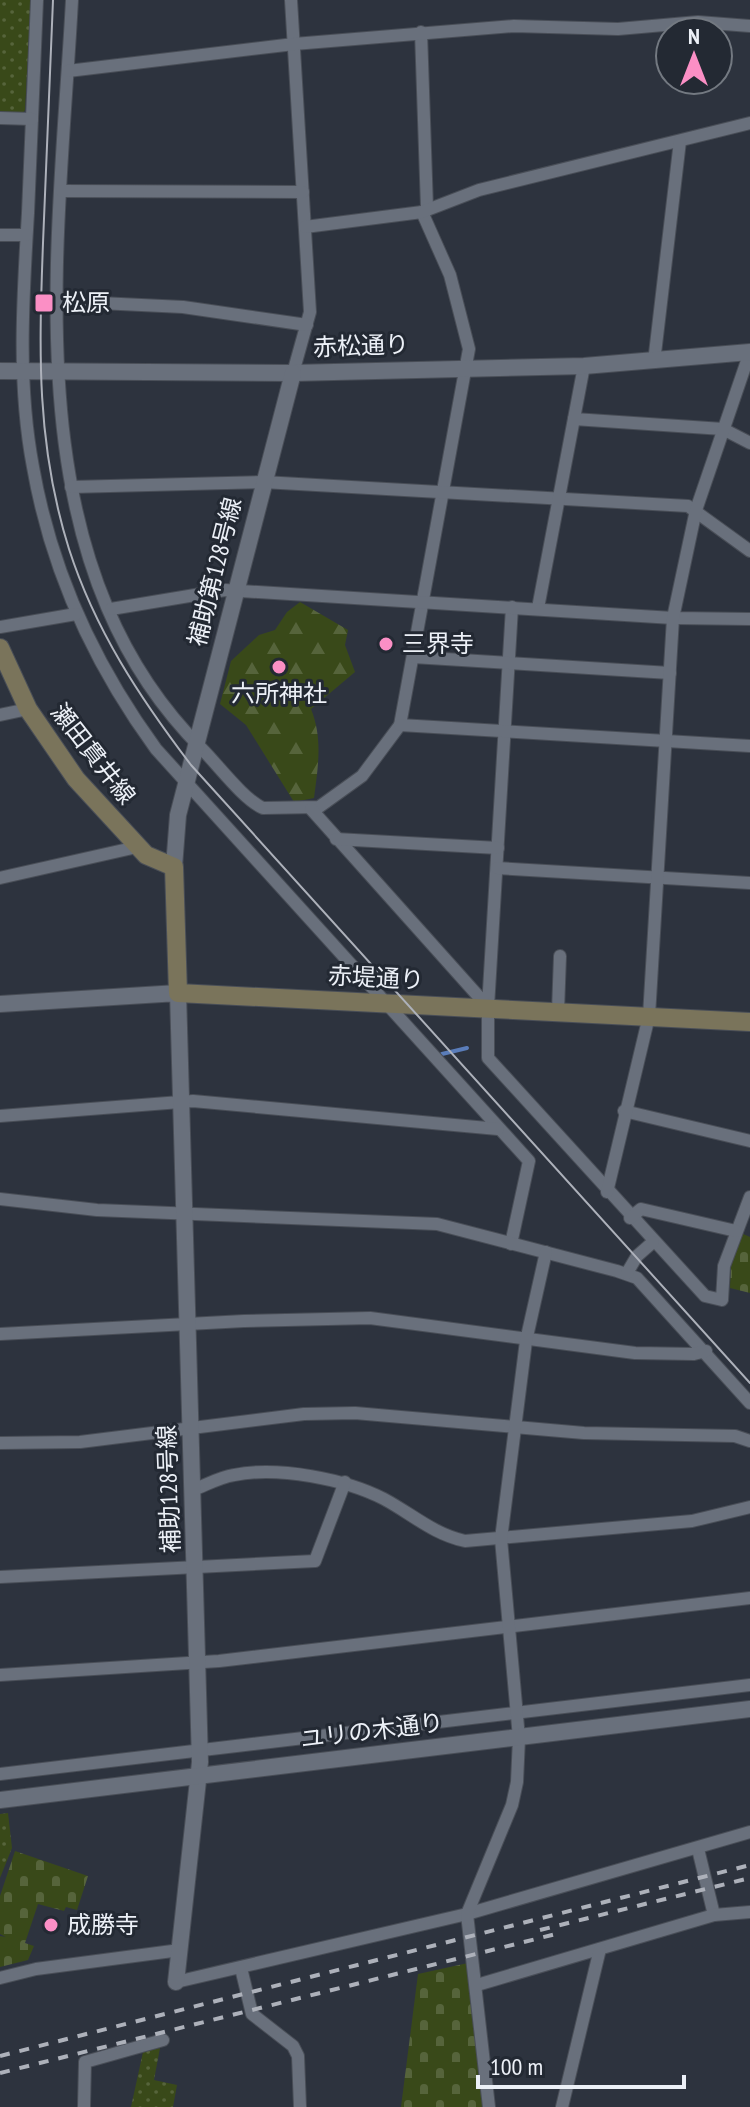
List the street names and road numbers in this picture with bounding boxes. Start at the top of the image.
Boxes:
street label: 赤松通り [312,328,409,363]
street label: 補助第128号線 [181,494,248,650]
street label: 瀬田貫井線 [44,697,143,811]
street label: 赤堤通り [327,960,425,995]
street label: 補助128号線 [151,1424,186,1554]
street label: ユリの木通り [299,1706,445,1755]

